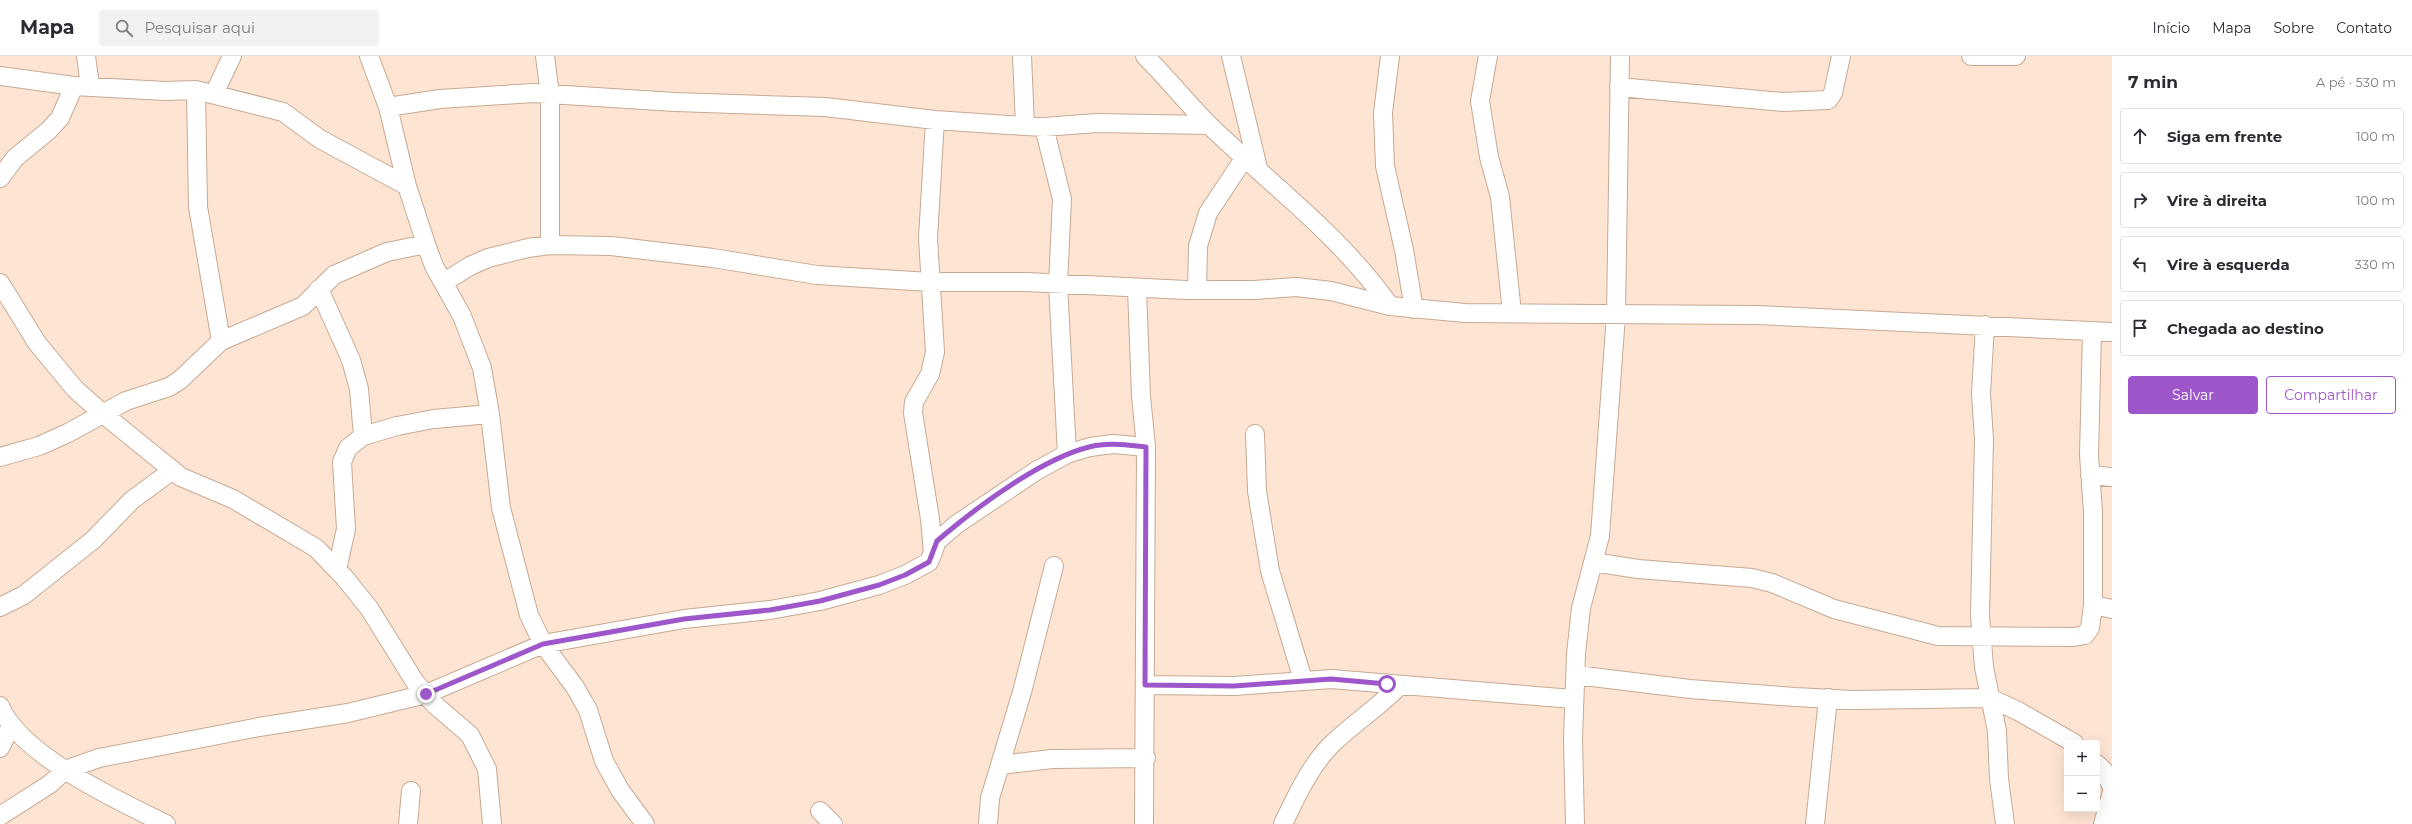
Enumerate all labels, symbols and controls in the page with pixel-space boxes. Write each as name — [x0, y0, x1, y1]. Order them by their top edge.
search box — [99, 10, 379, 46]
text: Mapa — [20, 16, 75, 39]
icon: search — [113, 17, 135, 39]
text: Pesquisar aqui — [145, 18, 255, 37]
text: Início — [2152, 19, 2190, 37]
text: Mapa — [2212, 19, 2252, 37]
text: Sobre — [2274, 19, 2314, 37]
text: Contato — [2336, 19, 2392, 37]
text: 7 min — [2128, 72, 2178, 92]
text: A pé · 530 m — [2316, 74, 2396, 90]
icon: ahead — [2129, 125, 2151, 147]
text: Siga em frente — [2167, 127, 2282, 146]
text: 100 m — [2356, 128, 2395, 144]
icon: right — [2129, 189, 2151, 211]
text: Vire à direita — [2167, 191, 2267, 210]
text: 100 m — [2356, 192, 2395, 208]
icon: left — [2129, 253, 2151, 275]
text: Vire à esquerda — [2167, 255, 2290, 274]
text: 330 m — [2355, 256, 2395, 272]
icon: arrive — [2129, 317, 2151, 339]
text: Chegada ao destino — [2167, 319, 2324, 338]
button: Salvar — [2128, 376, 2258, 414]
button: Compartilhar — [2266, 376, 2396, 414]
route start — [1378, 675, 1396, 693]
route end — [417, 685, 435, 703]
map controls — [2064, 740, 2100, 812]
button: + — [2064, 740, 2100, 776]
button: − — [2064, 776, 2100, 812]

